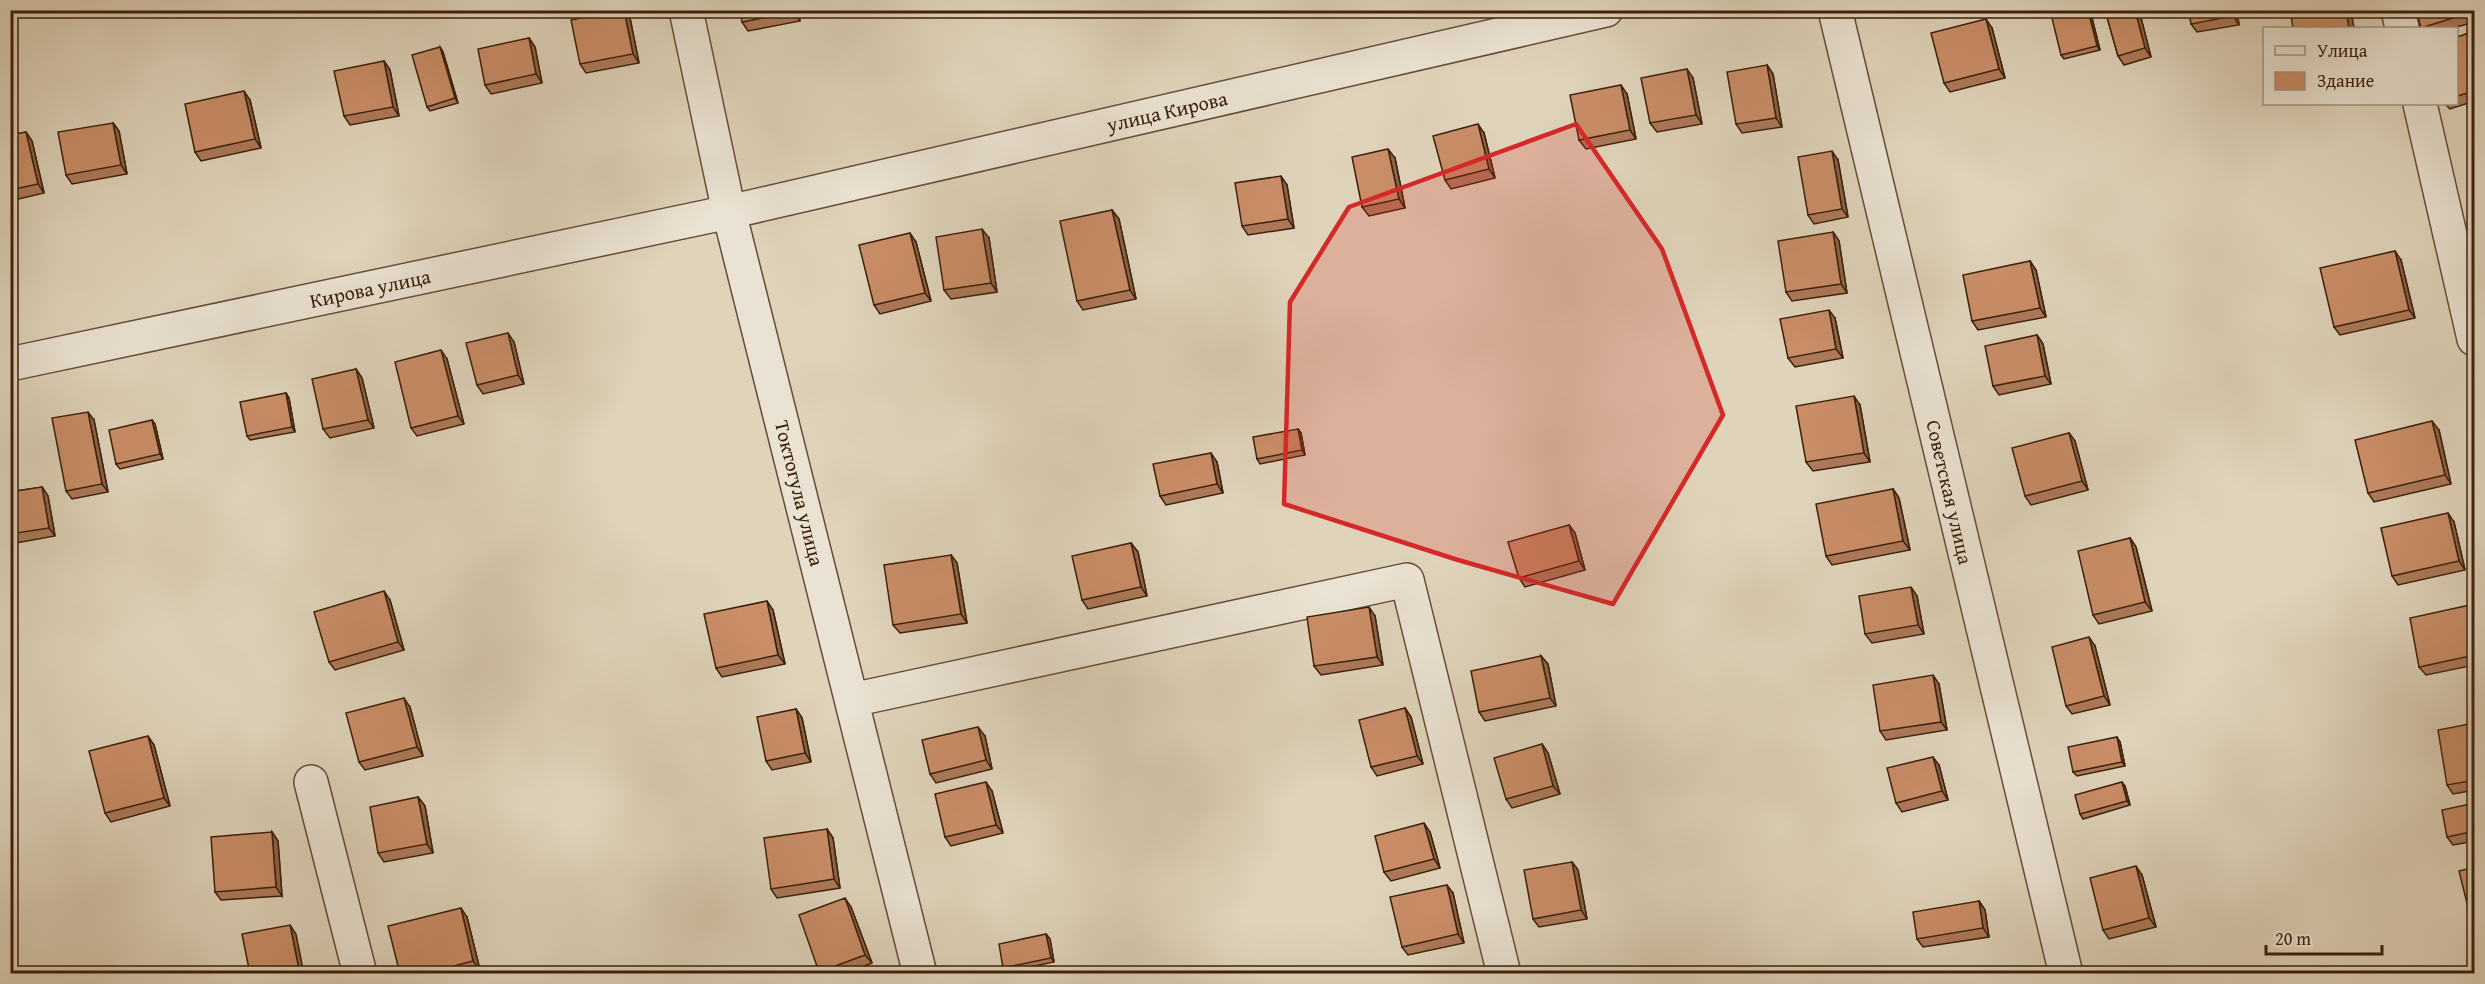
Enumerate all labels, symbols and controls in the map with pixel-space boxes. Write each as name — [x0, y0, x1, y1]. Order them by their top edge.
legend — [2263, 27, 2458, 105]
text: Улица — [2317, 37, 2368, 64]
text: Здание — [2317, 67, 2374, 94]
street label: улица Кирова — [1103, 83, 1231, 139]
street label: Кирова улица — [307, 261, 434, 315]
street label: Токтогула улица — [768, 417, 832, 569]
street label: Советская улица — [1919, 417, 1981, 567]
scale bar — [2266, 918, 2382, 956]
text: 20 m — [2275, 925, 2311, 952]

